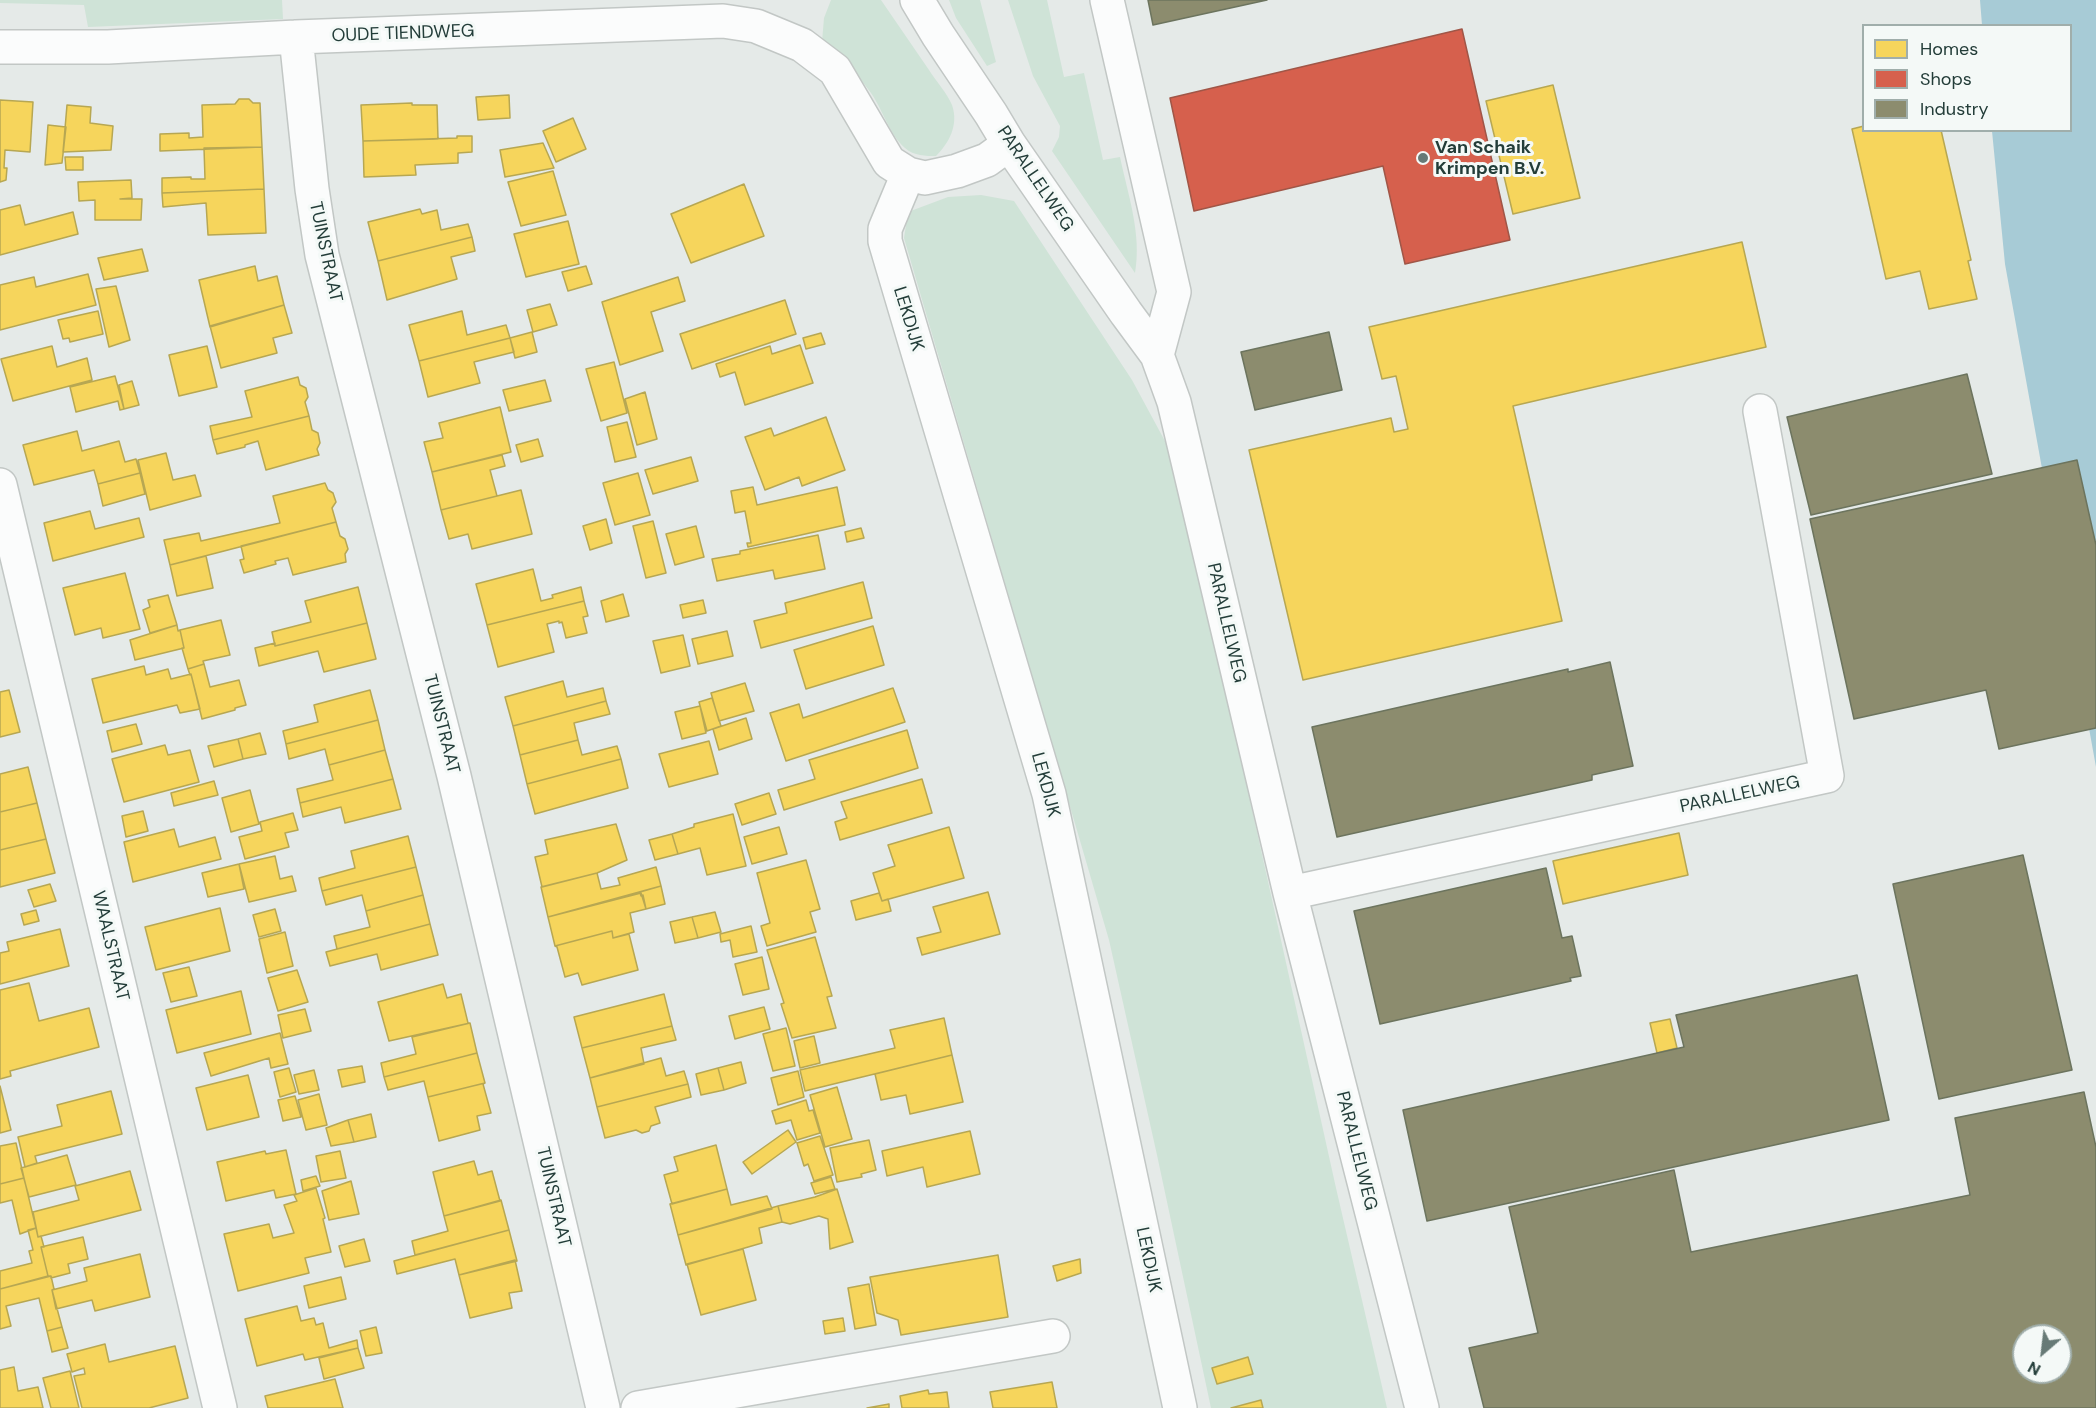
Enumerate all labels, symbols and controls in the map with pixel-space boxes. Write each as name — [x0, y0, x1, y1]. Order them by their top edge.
street label: OUDE TIENDWEG — [331, 21, 475, 47]
legend — [1862, 24, 2072, 132]
text: Homes — [1920, 37, 1978, 61]
text: Shops — [1920, 67, 1972, 91]
text: Industry — [1920, 97, 1989, 121]
street label: PARALLELWEG — [992, 122, 1078, 236]
place label: Van Schaik Krimpen B.V. — [1435, 137, 1544, 180]
marker: Van Schaik Krimpen B.V. — [1416, 151, 1430, 165]
street label: TUINSTRAAT — [304, 200, 346, 304]
street label: LEKDIJK — [888, 284, 928, 354]
street label: PARALLELWEG — [1202, 561, 1250, 685]
street label: TUINSTRAAT — [418, 672, 464, 776]
street label: LEKDIJK — [1026, 750, 1064, 820]
street label: PARALLELWEG — [1678, 772, 1802, 818]
street label: WAALSTRAAT — [87, 889, 133, 1003]
street label: PARALLELWEG — [1331, 1089, 1381, 1213]
street label: TUINSTRAAT — [531, 1145, 575, 1249]
street label: LEKDIJK — [1131, 1225, 1165, 1295]
north arrow — [2012, 1324, 2072, 1384]
text: N — [2024, 1357, 2044, 1381]

